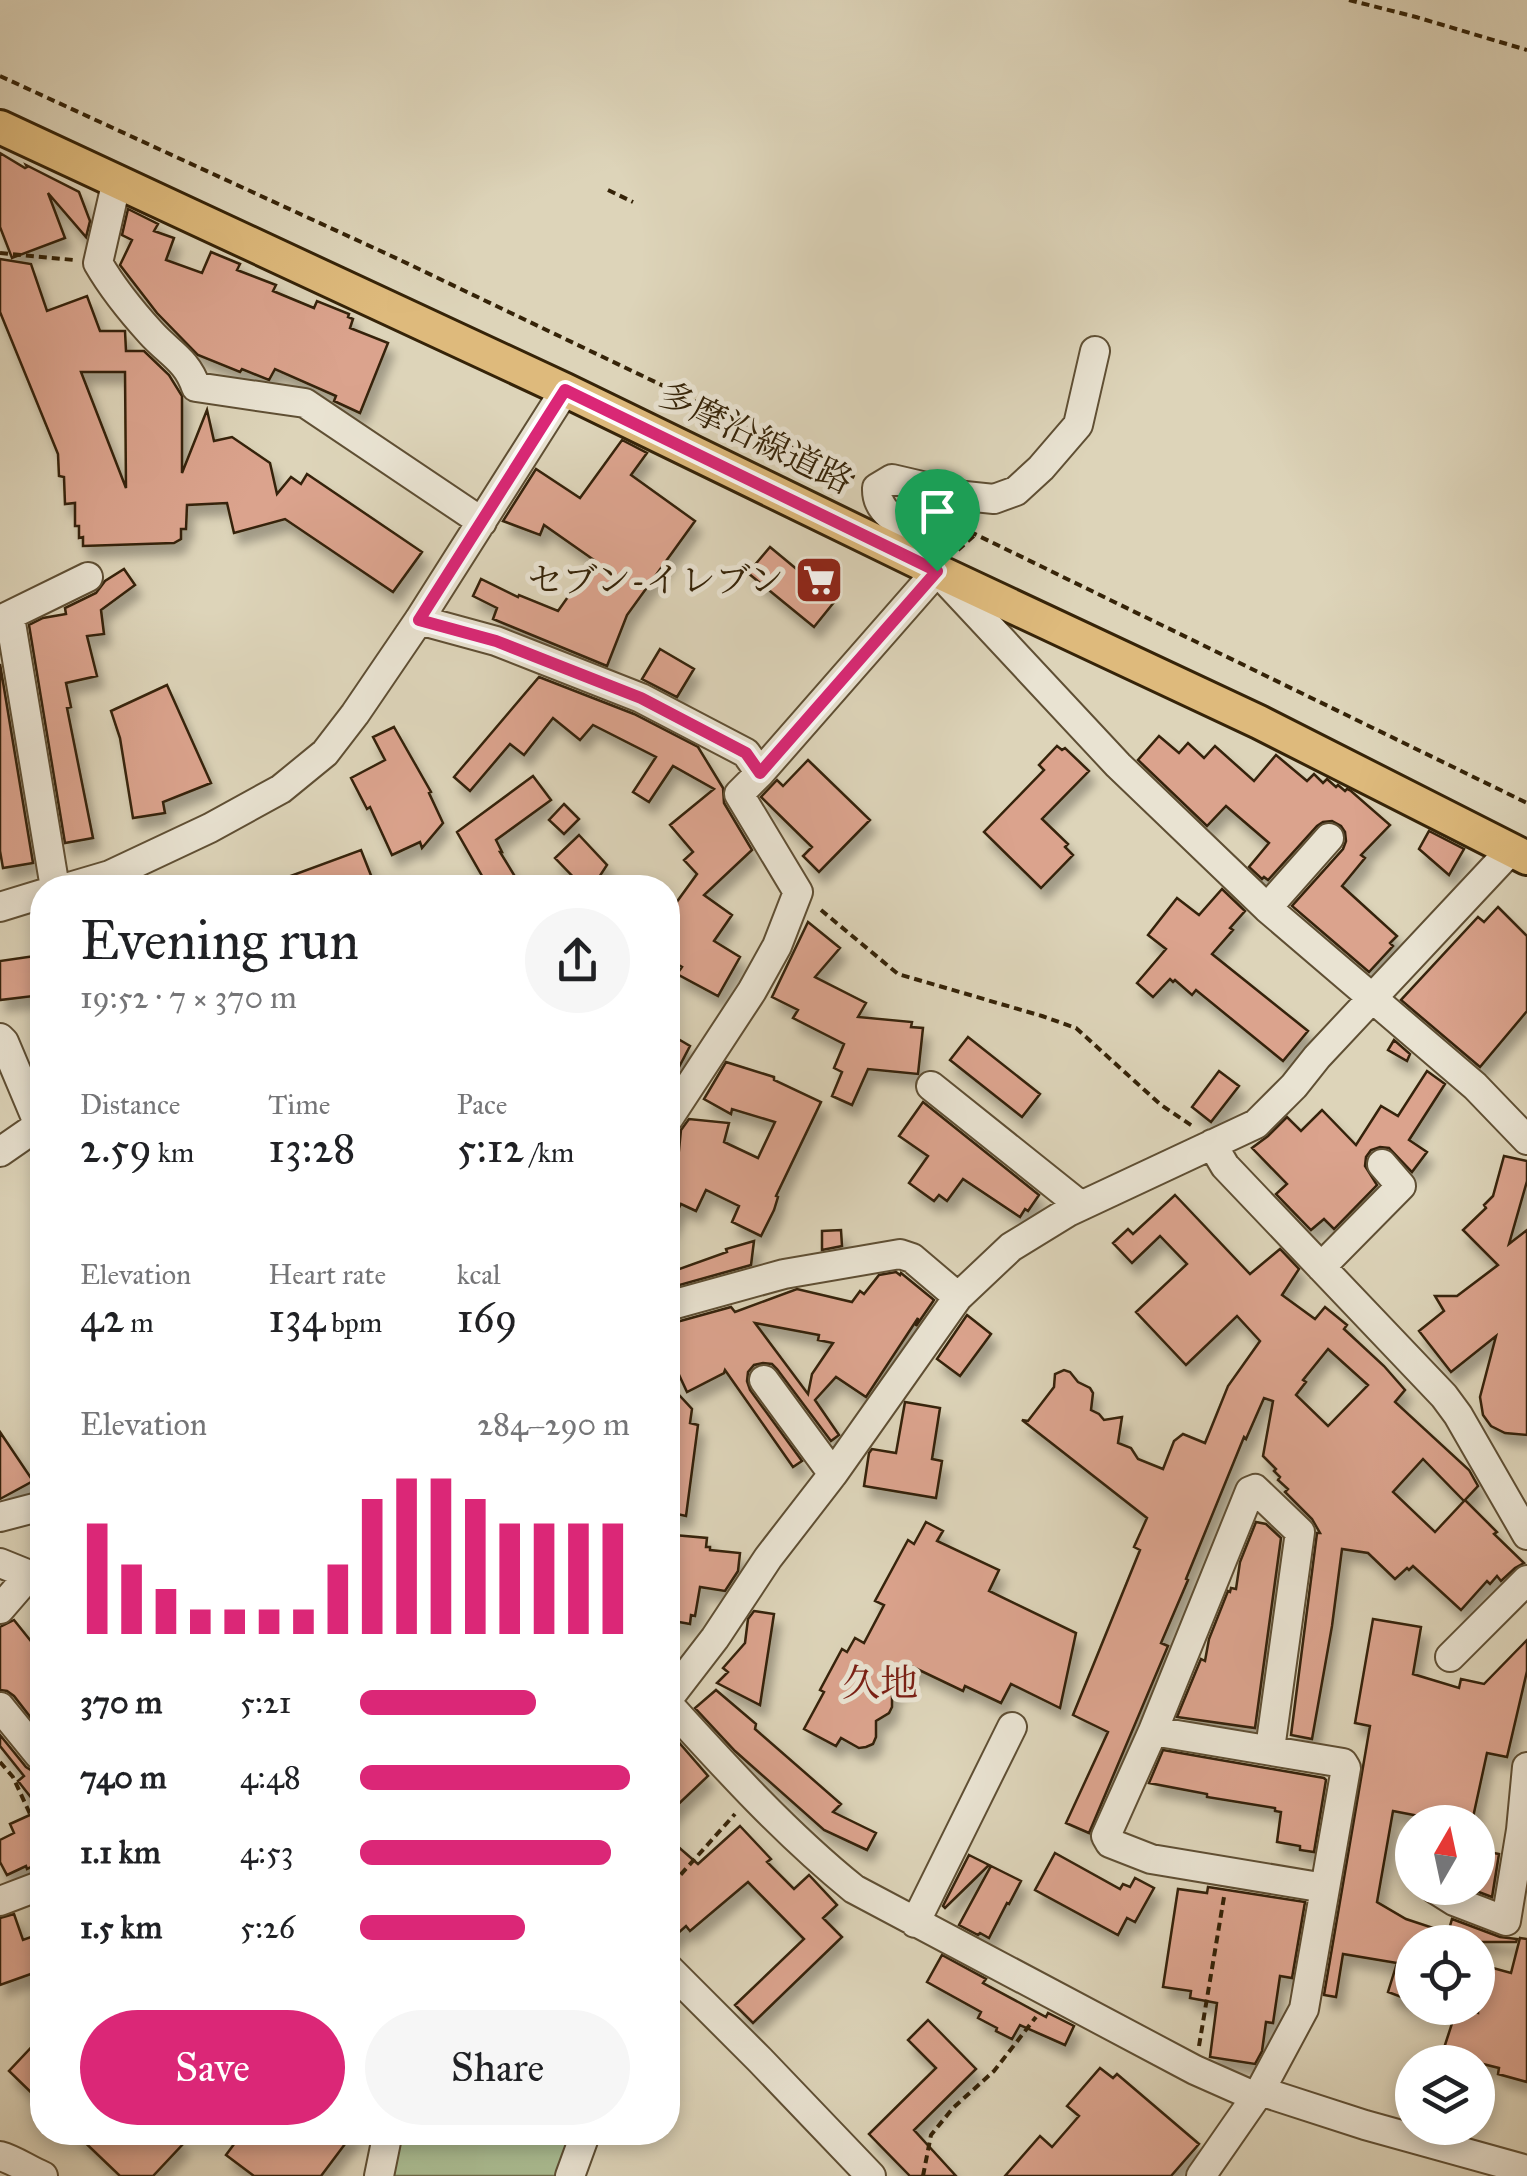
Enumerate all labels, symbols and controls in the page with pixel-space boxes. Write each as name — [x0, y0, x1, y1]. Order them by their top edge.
street label: 多摩沿線道路 — [652, 373, 860, 503]
pin — [895, 469, 980, 572]
icon: arrive — [910, 484, 965, 539]
supermarket icon: セブン-イレブン — [793, 554, 845, 606]
place label: セブン-イレブン — [527, 559, 784, 602]
text: Evening run — [80, 907, 359, 974]
button: share — [525, 908, 630, 1013]
text: 19:52 · 7 × 370 m — [80, 978, 297, 1017]
text: Distance — [80, 1087, 180, 1122]
text: Time — [268, 1087, 330, 1122]
text: Pace — [457, 1087, 507, 1122]
text: 2.59 — [80, 1122, 152, 1174]
text: 13:28 — [268, 1122, 355, 1174]
text: 5:12 — [457, 1122, 524, 1174]
text: km — [152, 1135, 194, 1170]
text: /km — [524, 1135, 574, 1170]
text: Elevation — [80, 1257, 191, 1292]
text: Heart rate — [268, 1257, 386, 1292]
text: kcal — [457, 1257, 501, 1292]
text: 42 — [80, 1292, 124, 1344]
text: 134 — [268, 1292, 325, 1344]
text: 169 — [457, 1292, 517, 1344]
text: m — [124, 1305, 154, 1340]
text: bpm — [325, 1305, 382, 1340]
text: Elevation — [80, 1405, 207, 1444]
text: 284–290 m — [477, 1405, 630, 1444]
district label: 久地 — [842, 1660, 918, 1706]
text: 370 m — [80, 1683, 162, 1722]
text: 5:21 — [240, 1683, 291, 1722]
text: 740 m — [80, 1758, 167, 1797]
text: 4:48 — [240, 1758, 301, 1797]
north arrow — [1395, 1805, 1495, 1905]
map controls — [1395, 1805, 1495, 2145]
text: 1.1 km — [80, 1833, 161, 1872]
text: 4:53 — [240, 1833, 294, 1872]
text: 1.5 km — [80, 1908, 162, 1947]
text: 5:26 — [240, 1908, 295, 1947]
button: locate — [1395, 1925, 1495, 2025]
button: Save — [80, 2010, 345, 2125]
button: Share — [365, 2010, 630, 2125]
button: layers — [1395, 2045, 1495, 2145]

